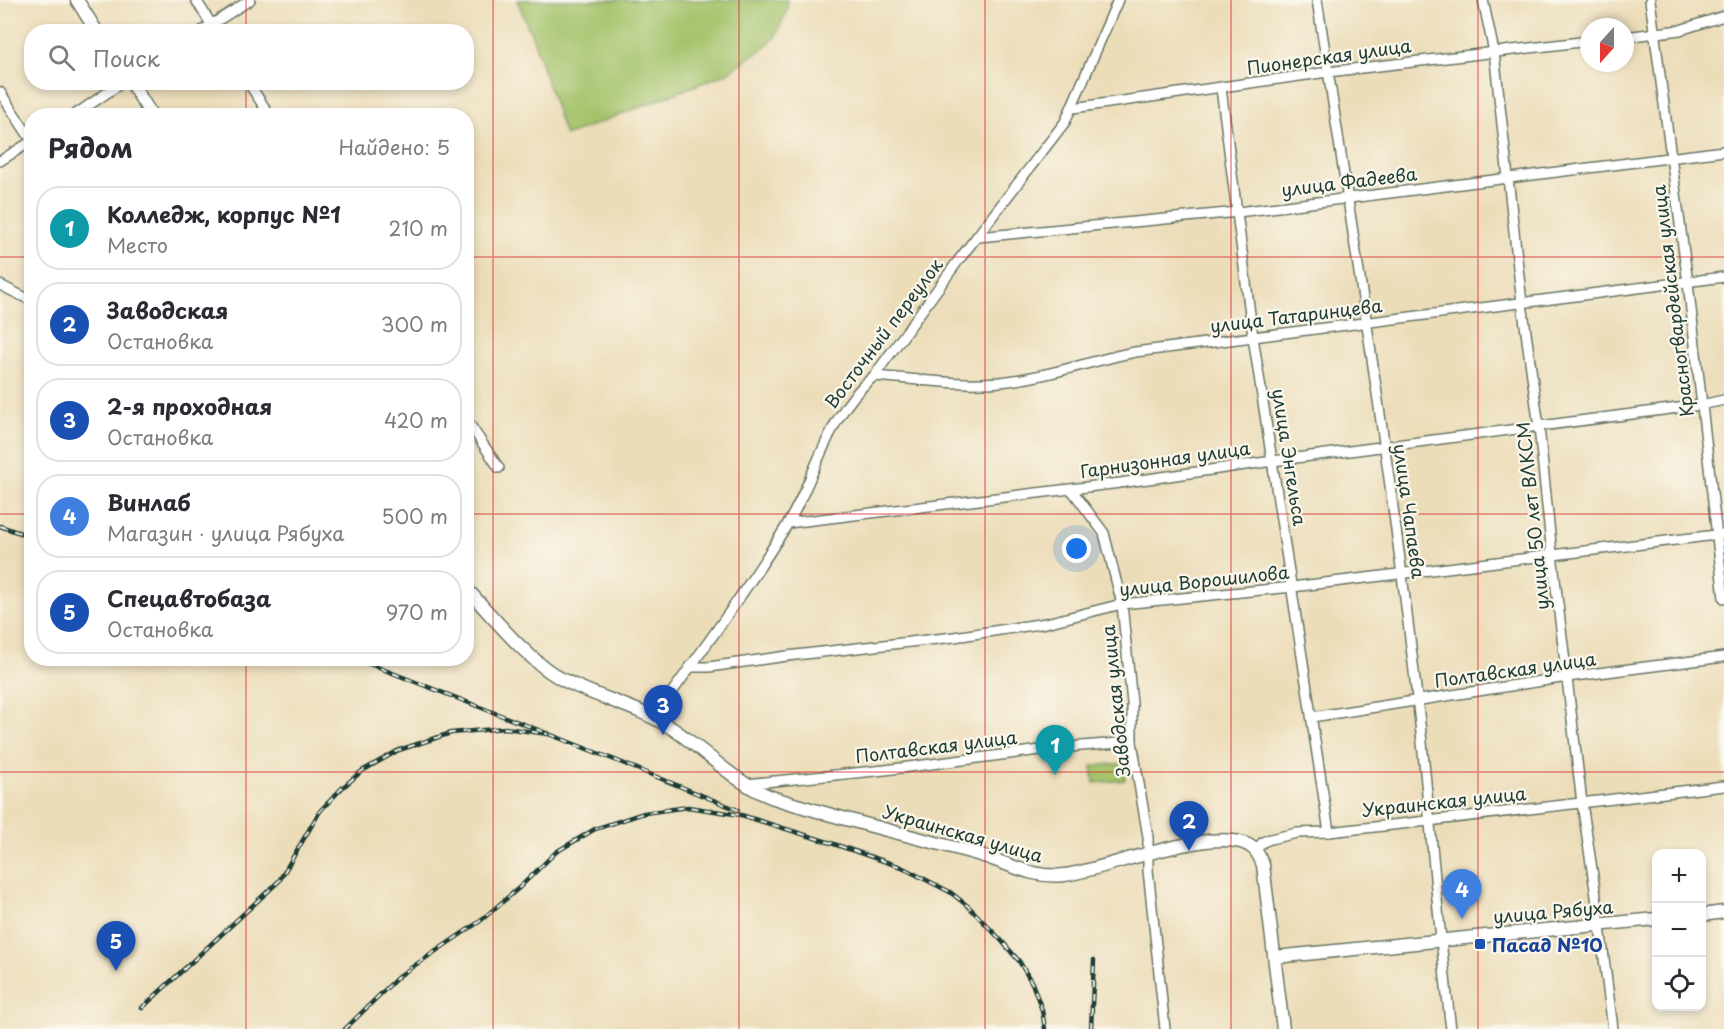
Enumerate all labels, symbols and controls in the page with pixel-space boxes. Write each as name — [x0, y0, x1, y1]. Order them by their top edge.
north arrow — [1580, 18, 1634, 72]
search box — [24, 24, 474, 90]
street label: Пионерская улица — [1245, 31, 1414, 81]
icon: search — [45, 41, 78, 74]
text: Поиск — [93, 41, 160, 74]
text: Рядом — [48, 128, 133, 167]
text: Найдено: 5 — [339, 132, 450, 162]
street label: улица Фадеева — [1280, 159, 1419, 203]
street label: Красногвардейская улица — [1644, 183, 1700, 418]
text: Колледж, корпус №1 — [107, 197, 341, 230]
text: 1 — [65, 213, 74, 243]
text: 210 m — [389, 213, 448, 243]
text: Место — [107, 230, 168, 260]
street label: Восточный переулок — [817, 252, 949, 414]
street label: улица Татаринцева — [1208, 291, 1384, 339]
text: Заводская — [107, 293, 228, 326]
text: 2 — [62, 309, 77, 339]
text: 300 m — [381, 309, 448, 339]
text: Остановка — [107, 326, 213, 356]
street label: улица Энгельса — [1266, 386, 1314, 528]
text: 2-я проходная — [107, 389, 272, 422]
text: 3 — [63, 405, 76, 435]
text: 420 m — [384, 405, 448, 435]
street label: улица 50 лет ВЛКСМ — [1509, 420, 1555, 612]
text: Остановка — [107, 422, 213, 452]
street label: Гарнизонная улица — [1078, 434, 1252, 484]
street label: улица Чапаева — [1387, 442, 1433, 581]
text: Винлаб — [107, 485, 191, 518]
text: 4 — [63, 501, 76, 531]
text: 500 m — [381, 501, 448, 531]
text: Магазин · улица Рябуха — [107, 518, 345, 548]
your location — [1062, 534, 1091, 563]
street label: улица Ворошилова — [1118, 558, 1291, 602]
text: Спецавтобаза — [107, 581, 271, 614]
text: 5 — [63, 597, 76, 627]
text: 970 m — [386, 597, 448, 627]
text: Остановка — [107, 614, 213, 644]
street label: Заводская улица — [1094, 623, 1136, 778]
street label: Полтавская улица — [1433, 644, 1598, 694]
pin: 3 — [644, 686, 682, 735]
street label: Полтавская улица — [854, 723, 1019, 769]
pin: 1 — [1036, 726, 1074, 775]
street label: Украинская улица — [1361, 779, 1528, 823]
street label: Украинская улица — [880, 797, 1047, 869]
pin: 2 — [1170, 802, 1208, 851]
map controls — [1652, 849, 1706, 1011]
button: + — [1652, 849, 1706, 903]
pin: 4 — [1442, 870, 1482, 919]
street label: улица Рябуха — [1492, 892, 1614, 930]
button: − — [1652, 903, 1706, 957]
pin: 5 — [96, 922, 136, 971]
place label: Пасад №10 — [1492, 931, 1603, 958]
marker: Пасад №10 — [1473, 937, 1487, 951]
button: locate — [1652, 957, 1706, 1011]

